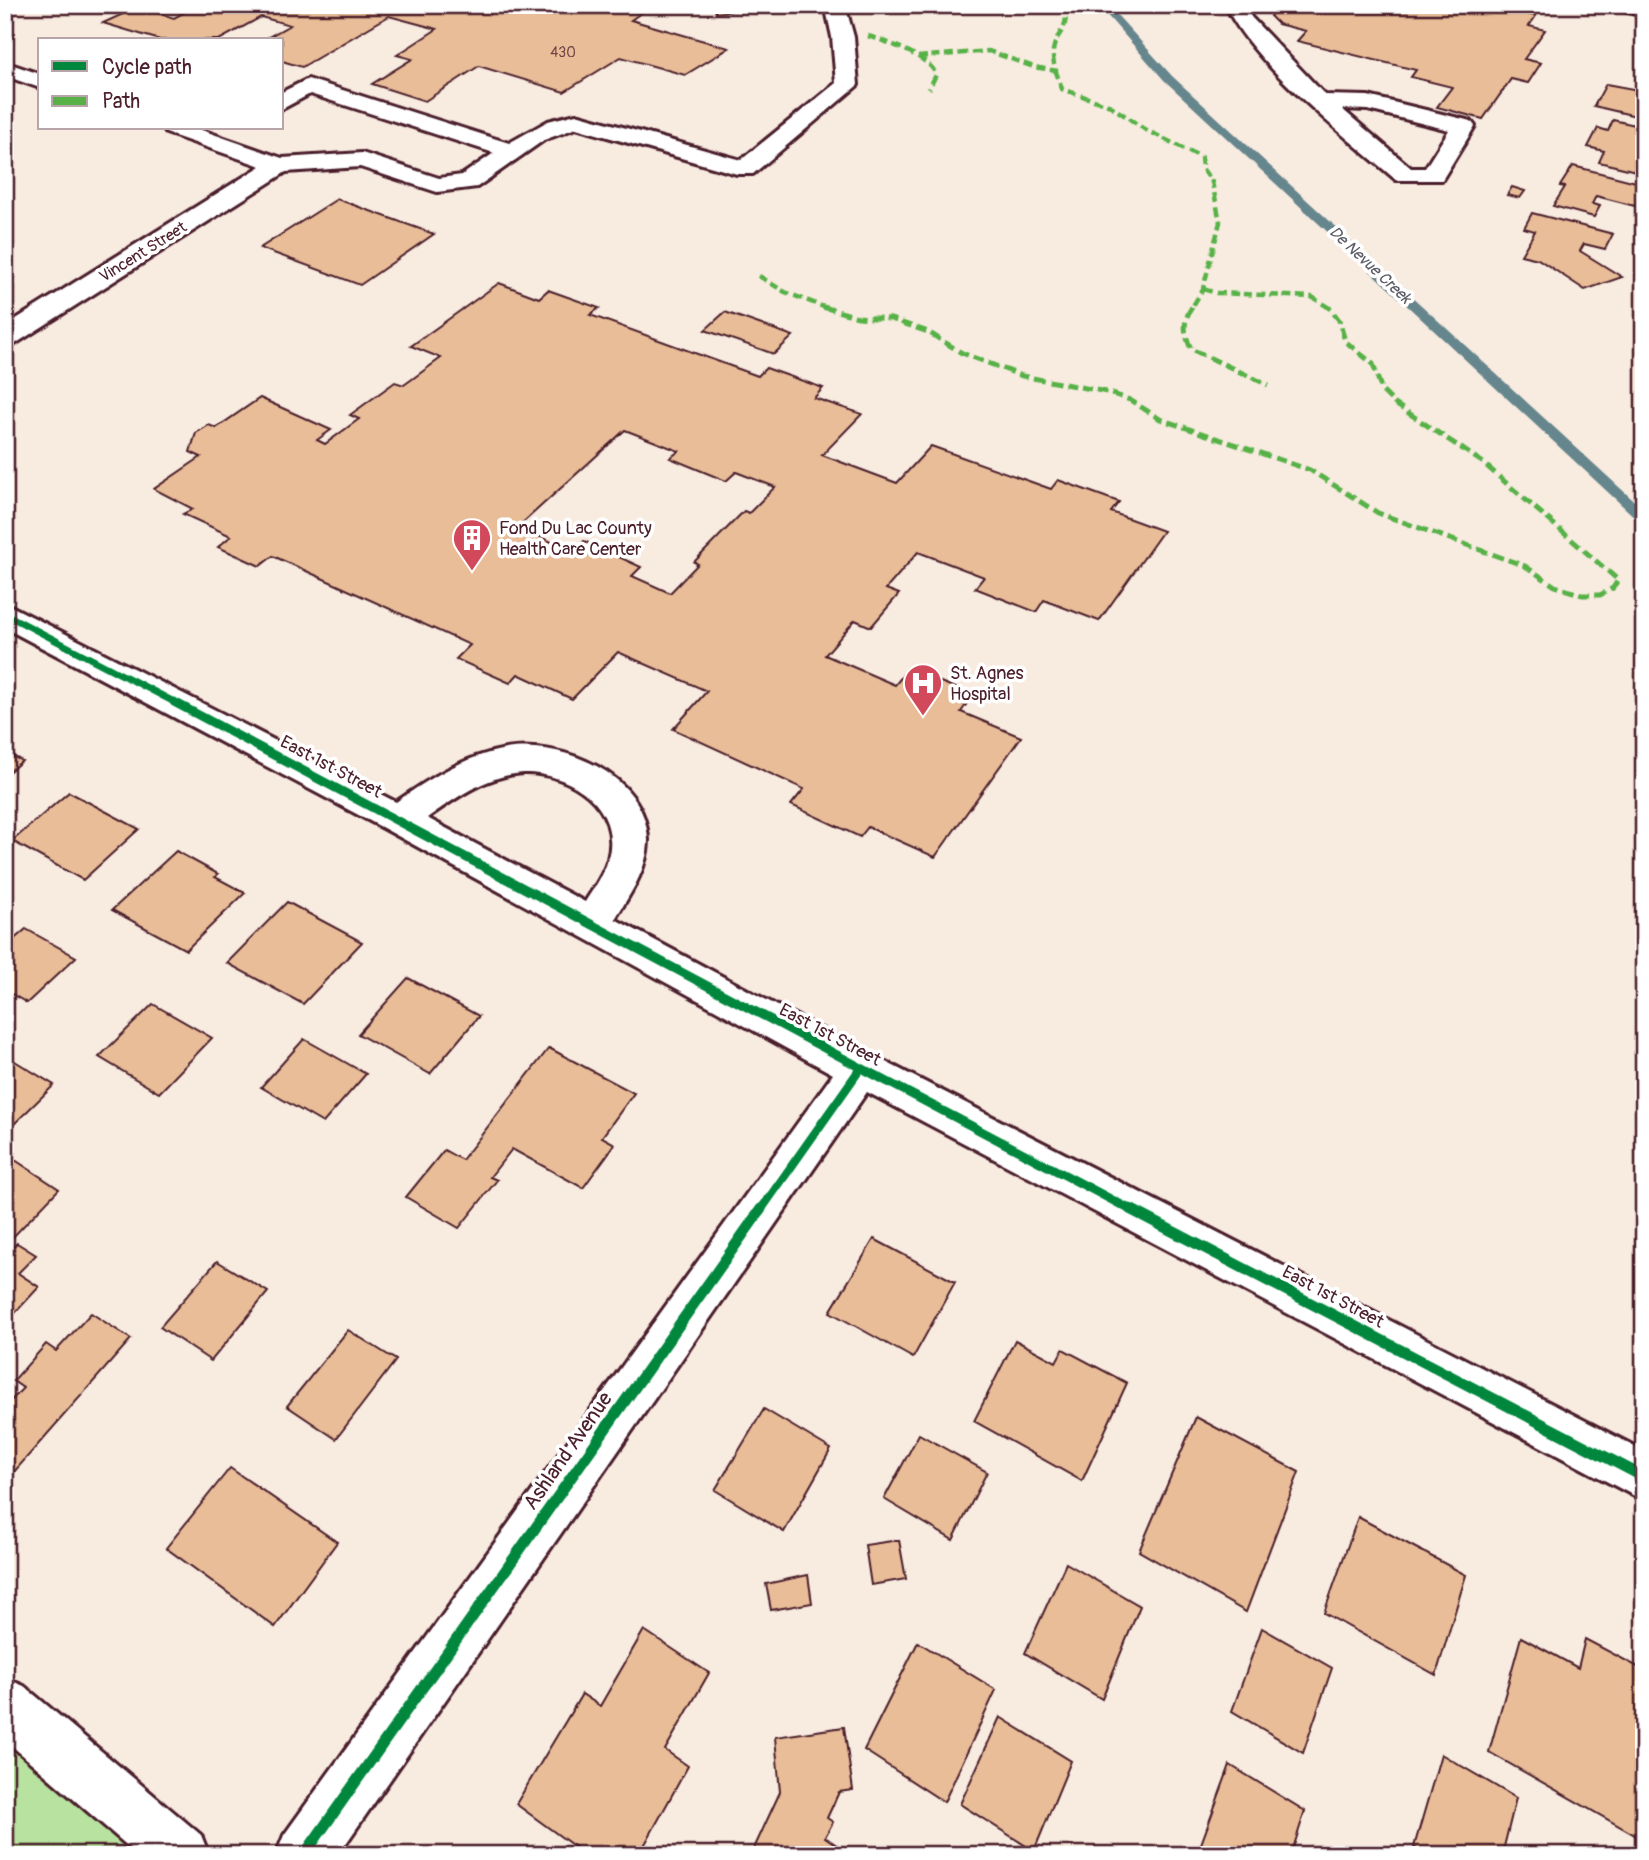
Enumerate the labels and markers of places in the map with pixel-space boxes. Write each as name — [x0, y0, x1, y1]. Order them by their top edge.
building icon: Fond Du Lac County Health Care Center — [451, 517, 493, 572]
place label: Fond Du Lac County Health Care Center — [499, 517, 652, 561]
hospital icon: St. Agnes Hospital — [902, 662, 944, 717]
place label: St. Agnes Hospital — [950, 662, 1023, 706]

